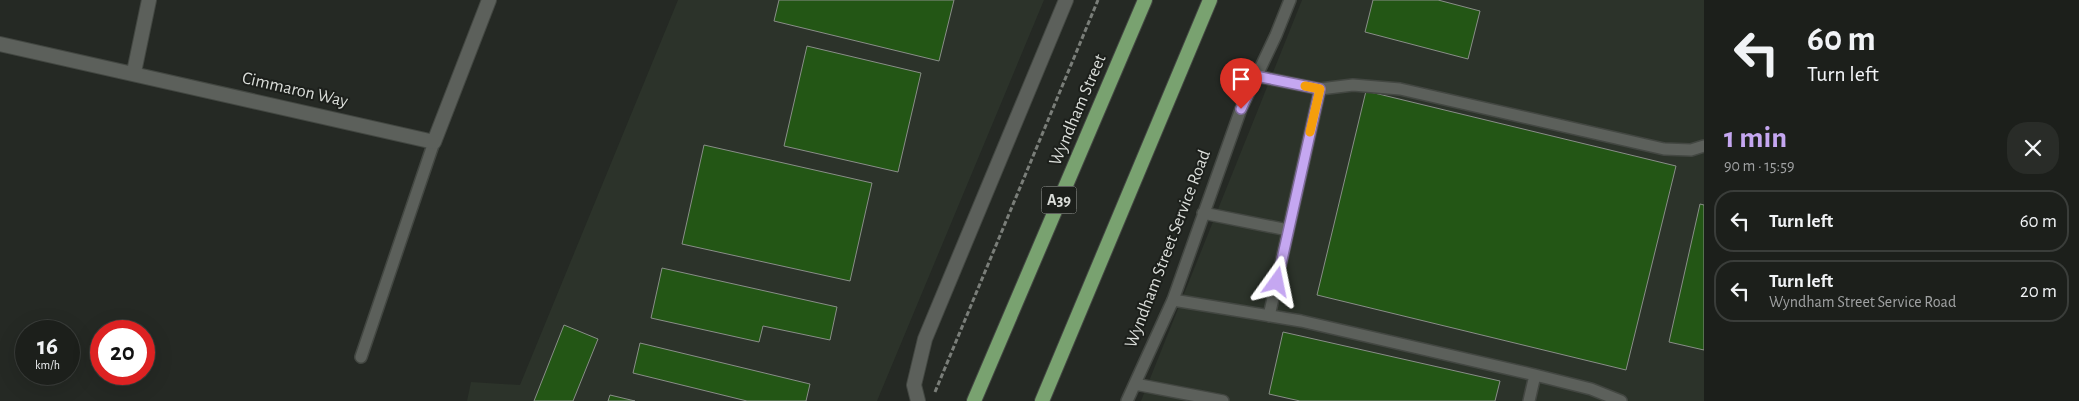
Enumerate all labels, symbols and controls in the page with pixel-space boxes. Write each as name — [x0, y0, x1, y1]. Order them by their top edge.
icon: left — [1724, 20, 1789, 85]
text: 60 m — [1807, 22, 1876, 57]
street label: Wyndham Street — [1046, 51, 1110, 168]
pin — [1220, 58, 1262, 109]
text: Turn left — [1807, 63, 1879, 85]
icon: arrive — [1227, 65, 1255, 93]
street label: Cimmaron Way — [240, 69, 350, 111]
button: close — [2007, 122, 2059, 174]
text: 1 min — [1724, 123, 1787, 153]
street label: Wyndham Street Service Road — [1122, 147, 1214, 351]
text: 90 m · 15:59 — [1724, 158, 1794, 174]
road number: A39 — [1042, 186, 1076, 214]
icon: left — [1726, 207, 1754, 235]
text: Turn left — [1769, 212, 1833, 231]
text: 60 m — [2020, 212, 2057, 231]
position arrow — [1250, 255, 1302, 307]
text: Turn left — [1769, 272, 1833, 291]
icon: left — [1726, 277, 1754, 305]
text: 20 m — [2020, 282, 2057, 301]
text: Wyndham Street Service Road — [1769, 294, 1956, 310]
speed limit sign: 20 — [90, 320, 155, 385]
text: 16 — [37, 334, 58, 359]
text: km/h — [35, 359, 60, 371]

